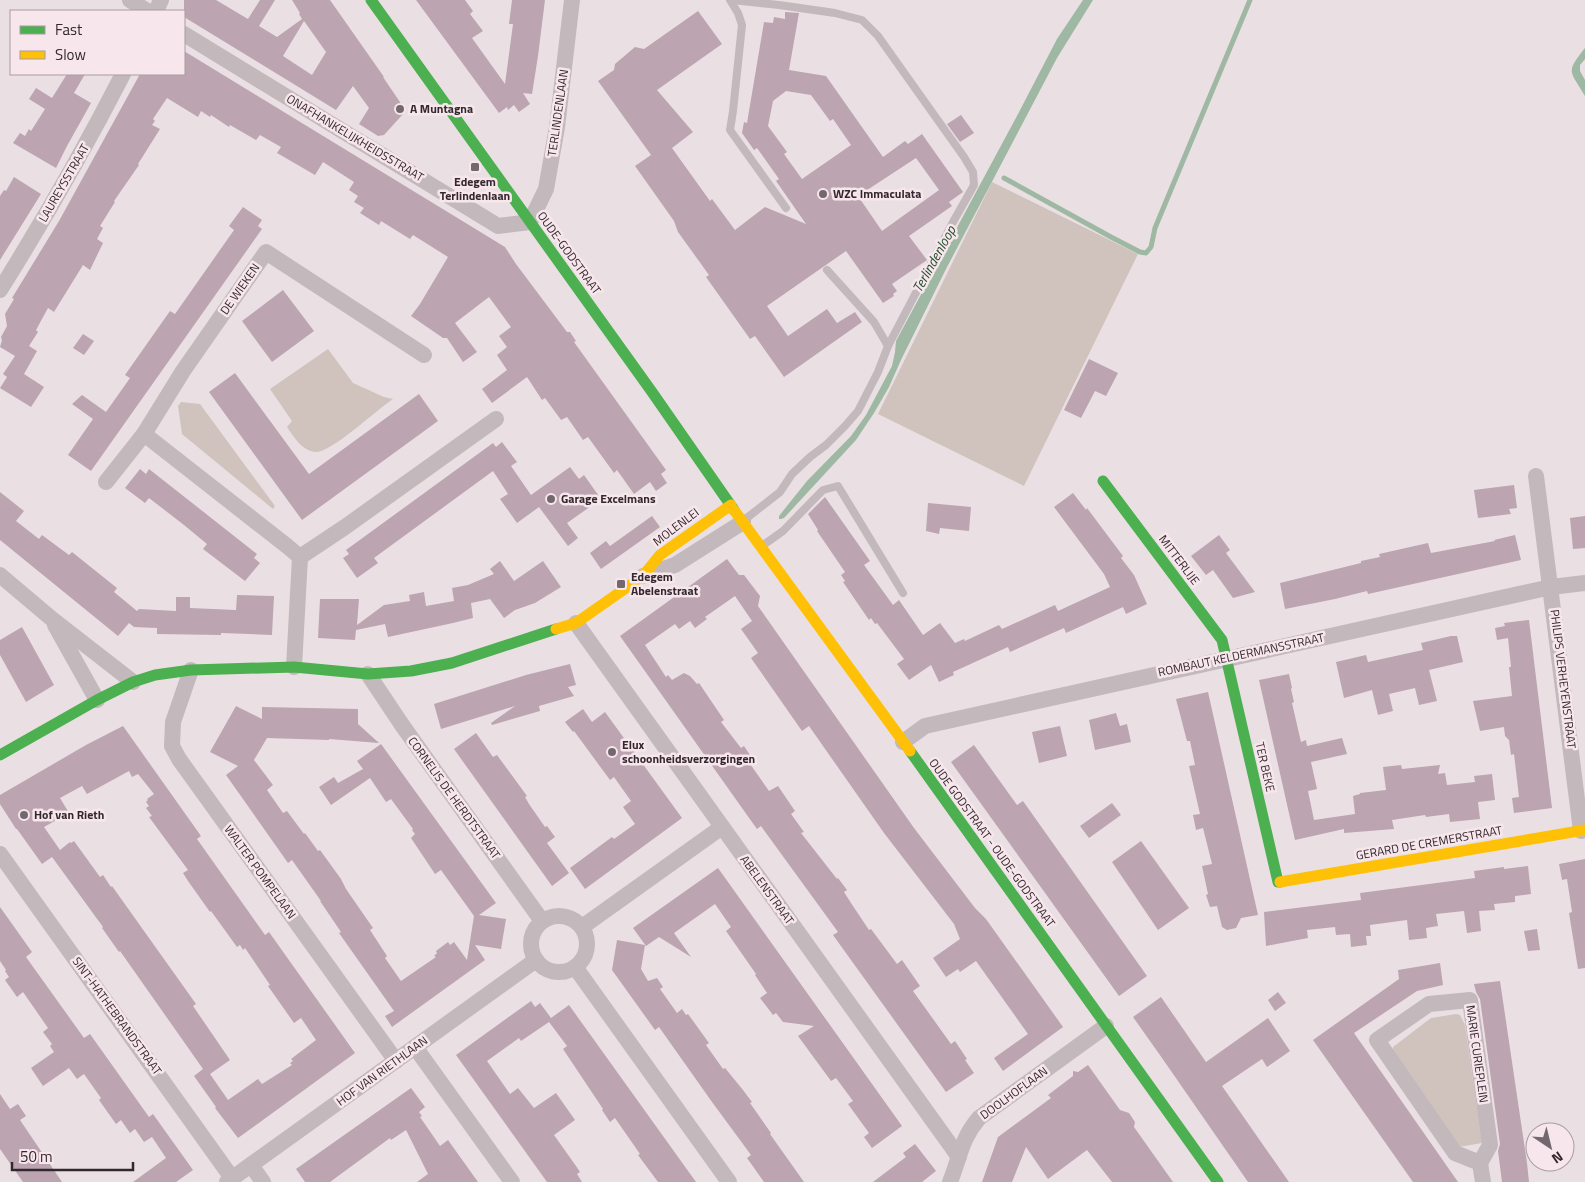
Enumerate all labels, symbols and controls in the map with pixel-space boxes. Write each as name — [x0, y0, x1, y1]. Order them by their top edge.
legend — [10, 10, 185, 75]
text: Fast — [55, 18, 83, 41]
text: Slow — [55, 43, 86, 66]
street label: TERLINDENLAAN — [542, 68, 573, 158]
street label: ONAFHANKELIJKHEIDSSTRAAT — [283, 89, 428, 187]
place label: A Muntagna — [410, 99, 473, 118]
marker: A Muntagna — [394, 103, 406, 115]
street label: LAUREYSSTRAAT — [33, 140, 94, 225]
marker: Edegem Terlindenlaan — [469, 161, 481, 173]
place label: Edegem Terlindenlaan — [440, 172, 510, 205]
place label: WZC Immaculata — [833, 184, 921, 203]
marker: WZC Immaculata — [817, 188, 829, 200]
street label: OUDE-GODSTRAAT — [533, 207, 606, 299]
water label: Terlindenloop — [907, 221, 961, 296]
street label: DE WIEKEN — [215, 259, 264, 318]
place label: Garage Excelmans — [561, 489, 656, 508]
marker: Garage Excelmans — [545, 493, 557, 505]
street label: MOLENLEI — [648, 503, 703, 550]
street label: MITTERLIJE — [1154, 531, 1205, 589]
place label: Edegem Abelenstraat — [631, 567, 699, 600]
marker: Edegem Abelenstraat — [615, 578, 627, 590]
street label: PHILIPS VERHEYENSTRAAT — [1546, 608, 1582, 750]
street label: ROMBAUT KELDERMANSSTRAAT — [1156, 627, 1326, 681]
street label: CORNELIS DE HERDTSTRAAT — [403, 732, 506, 863]
place label: Elux schoonheidsverzorgingen — [622, 735, 755, 768]
street label: TER BEKE — [1251, 740, 1281, 794]
marker: Elux schoonheidsverzorgingen — [606, 746, 618, 758]
street label: OUDE GODSTRAAT - OUDE-GODSTRAAT — [925, 754, 1061, 932]
place label: Hof van Rieth — [34, 805, 104, 824]
marker: Hof van Rieth — [18, 809, 30, 821]
street label: GERARD DE CREMERSTRAAT — [1354, 820, 1504, 865]
street label: WALTER POMPELAAN — [220, 821, 301, 923]
street label: ABELENSTRAAT — [736, 851, 800, 929]
street label: SINT-HATHEBRANDSTRAAT — [68, 953, 167, 1079]
street label: MARIE CURIEPLEIN — [1461, 1004, 1494, 1104]
street label: HOF VAN RIETHLAAN — [332, 1031, 431, 1110]
street label: DOOLHOFLAAN — [976, 1061, 1052, 1124]
north arrow — [1525, 1122, 1575, 1172]
scale bar — [12, 1140, 134, 1172]
text: 50 m — [20, 1145, 53, 1168]
text: N — [1548, 1147, 1568, 1169]

